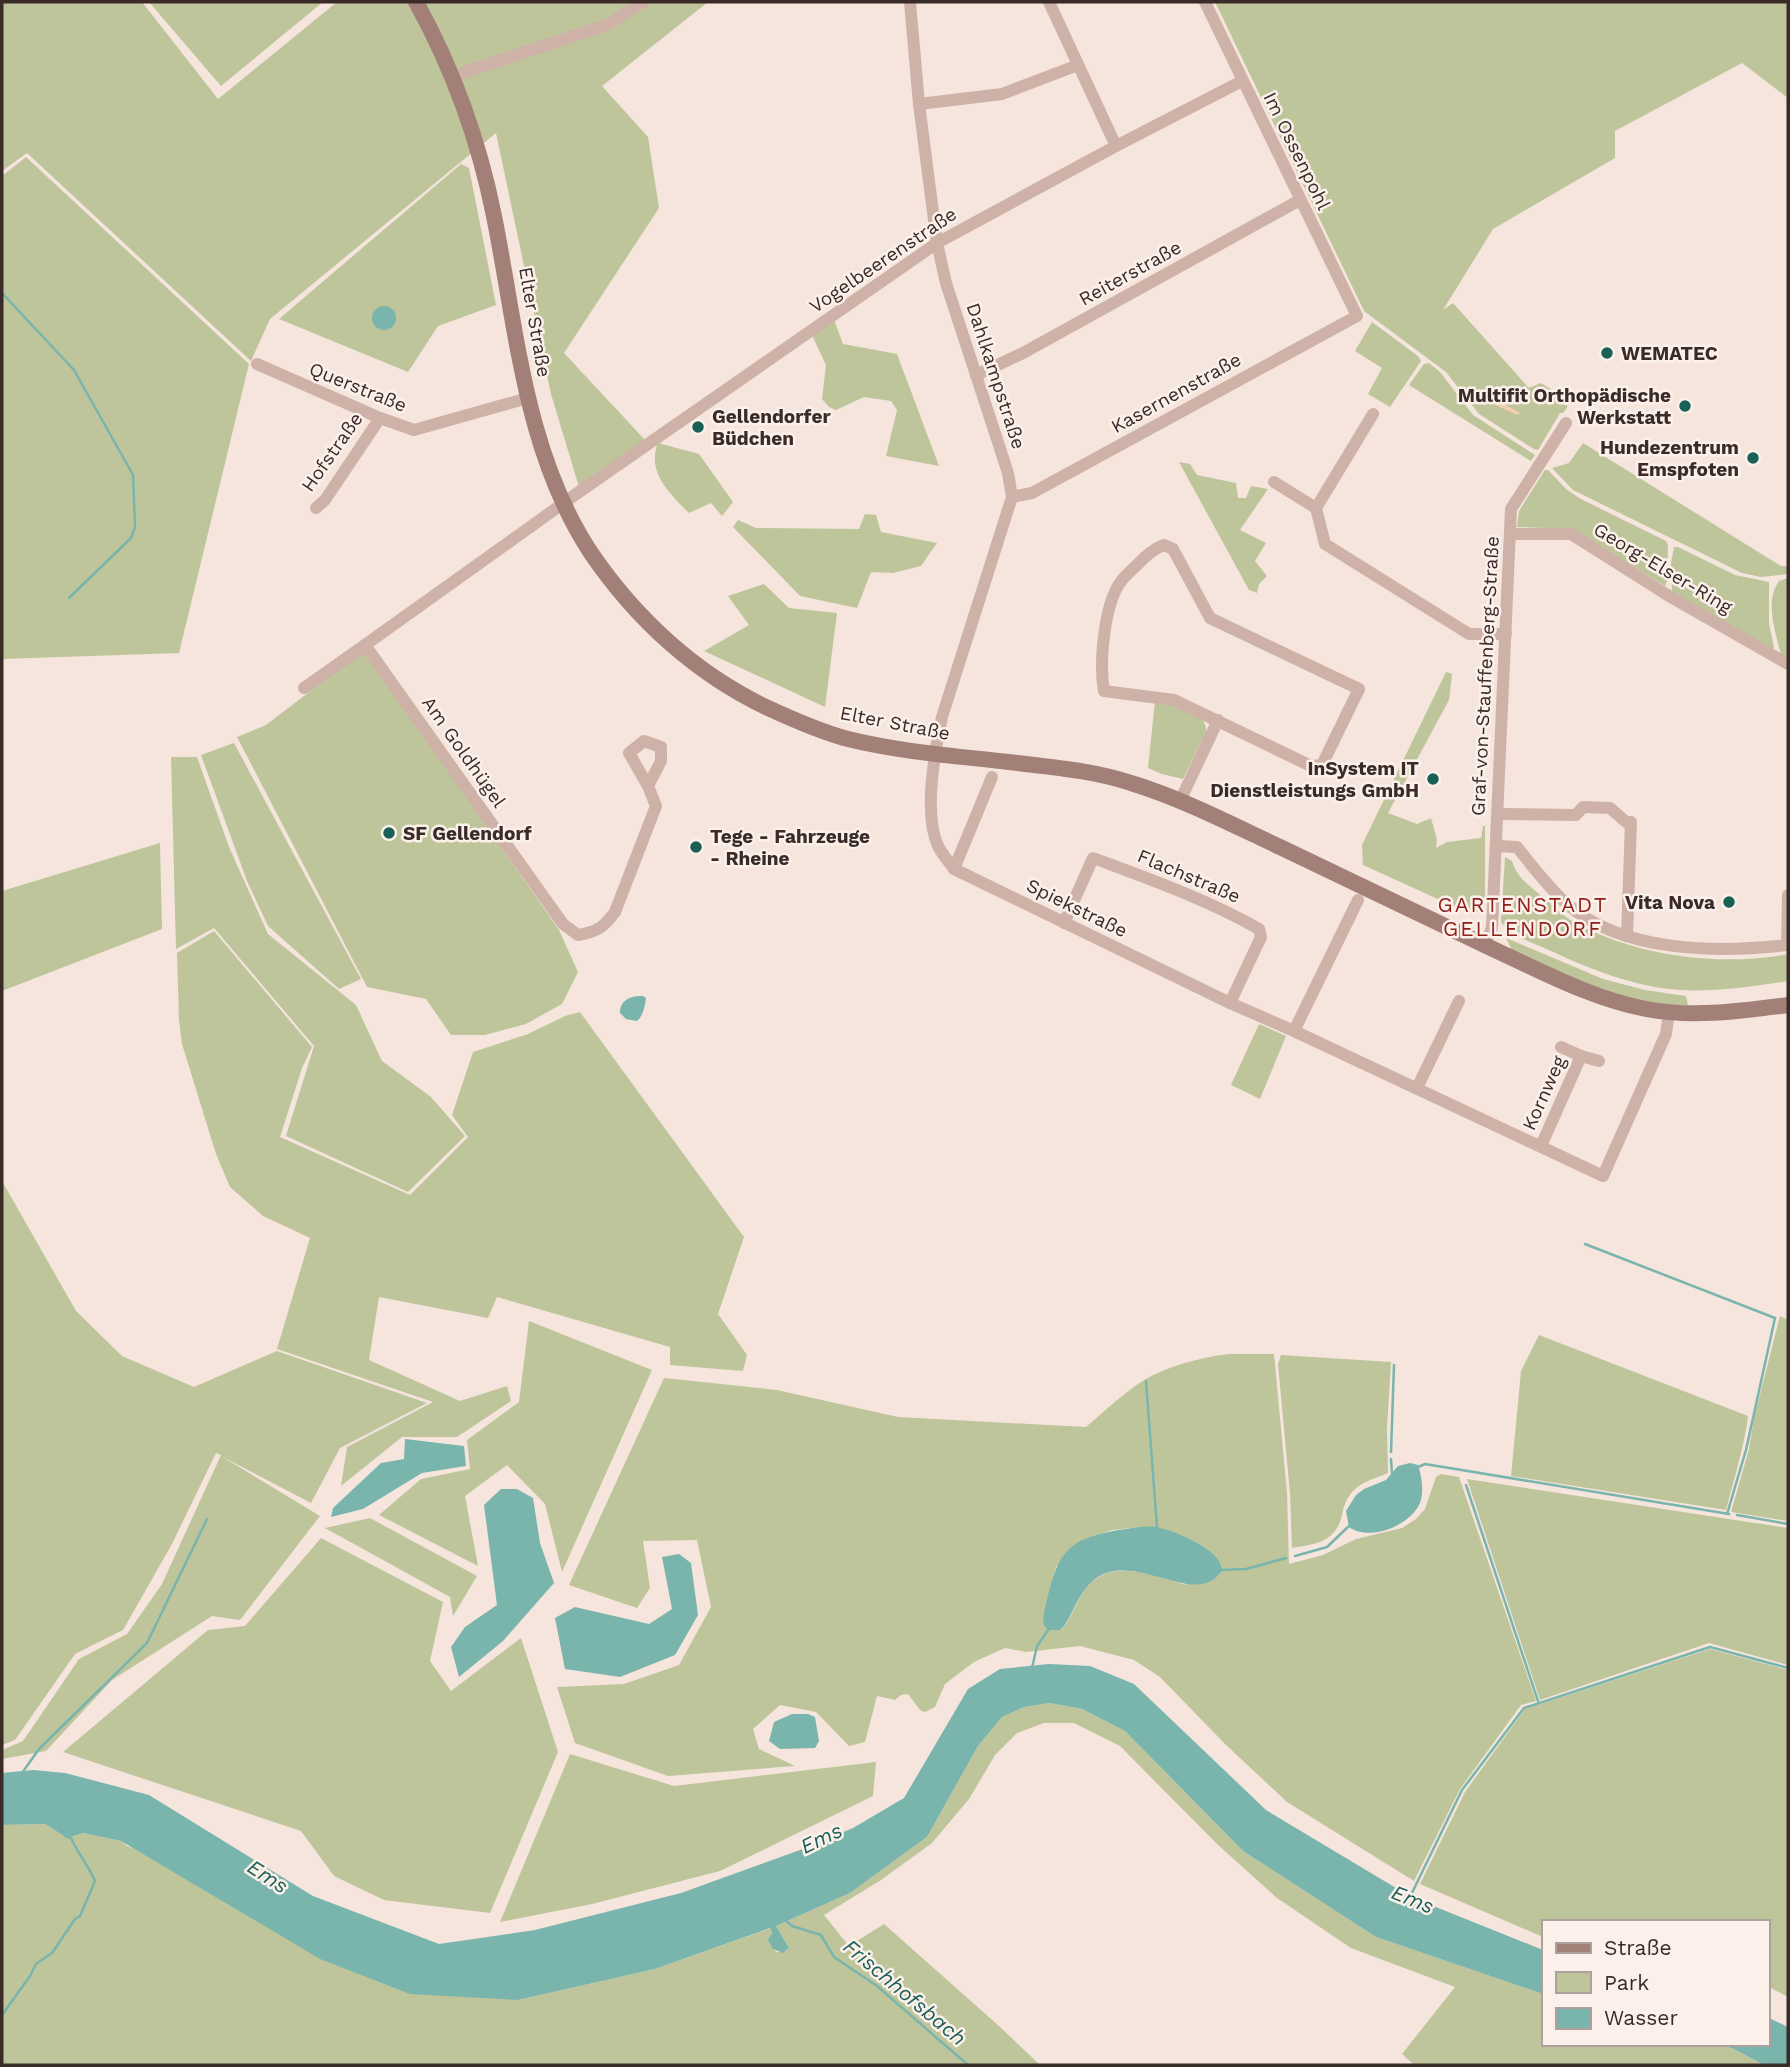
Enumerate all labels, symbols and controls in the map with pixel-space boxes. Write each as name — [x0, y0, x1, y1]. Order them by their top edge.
street label: Im Ossenpohl — [1259, 88, 1335, 214]
street label: Vogelbeerenstraße — [805, 202, 961, 318]
street label: Reiterstraße — [1075, 235, 1185, 311]
street label: Elter Straße — [514, 265, 556, 379]
street label: Dahlkampstraße — [962, 300, 1030, 452]
place label: WEMATEC — [1621, 342, 1718, 365]
marker: WEMATEC — [1599, 345, 1615, 361]
street label: Kasernenstraße — [1107, 348, 1245, 438]
street label: Querstraße — [306, 357, 410, 417]
place label: Multifit Orthopädische Werkstatt — [1458, 384, 1672, 429]
marker: Multifit Orthopädische Werkstatt — [1677, 398, 1693, 414]
place label: Gellendorfer Büdchen — [712, 405, 831, 450]
street label: Hofstraße — [296, 408, 368, 496]
marker: Gellendorfer Büdchen — [690, 419, 706, 435]
place label: Hundezentrum Emspfoten — [1600, 436, 1739, 481]
marker: Hundezentrum Emspfoten — [1745, 450, 1761, 466]
street label: Georg-Elser-Ring — [1590, 518, 1737, 619]
street label: Graf-von-Stauffenberg-Straße — [1466, 535, 1504, 817]
street label: Am Goldhügel — [417, 692, 511, 812]
street label: Elter Straße — [838, 701, 952, 745]
place label: InSystem IT Dienstleistungs GmbH — [1210, 757, 1419, 802]
marker: InSystem IT Dienstleistungs GmbH — [1425, 771, 1441, 787]
place label: SF Gellendorf — [403, 822, 532, 845]
marker: SF Gellendorf — [381, 825, 397, 841]
place label: Tege - Fahrzeuge - Rheine — [710, 825, 870, 870]
marker: Tege - Fahrzeuge - Rheine — [688, 839, 704, 855]
street label: Flachstraße — [1134, 844, 1244, 908]
street label: Spiekstraße — [1023, 874, 1131, 942]
place label: Vita Nova — [1625, 891, 1715, 914]
district label: GARTENSTADT GELLENDORF — [1438, 892, 1608, 941]
marker: Vita Nova — [1721, 894, 1737, 910]
street label: Kornweg — [1517, 1051, 1571, 1134]
water label: Ems — [796, 1817, 846, 1859]
water label: Ems — [243, 1854, 293, 1898]
water label: Ems — [1388, 1879, 1438, 1919]
legend — [1542, 1920, 1769, 2046]
water label: Frischhofsbach — [839, 1933, 971, 2051]
text: Straße — [1604, 1935, 1672, 1960]
text: Park — [1604, 1970, 1649, 1995]
text: Wasser — [1604, 2005, 1678, 2030]

